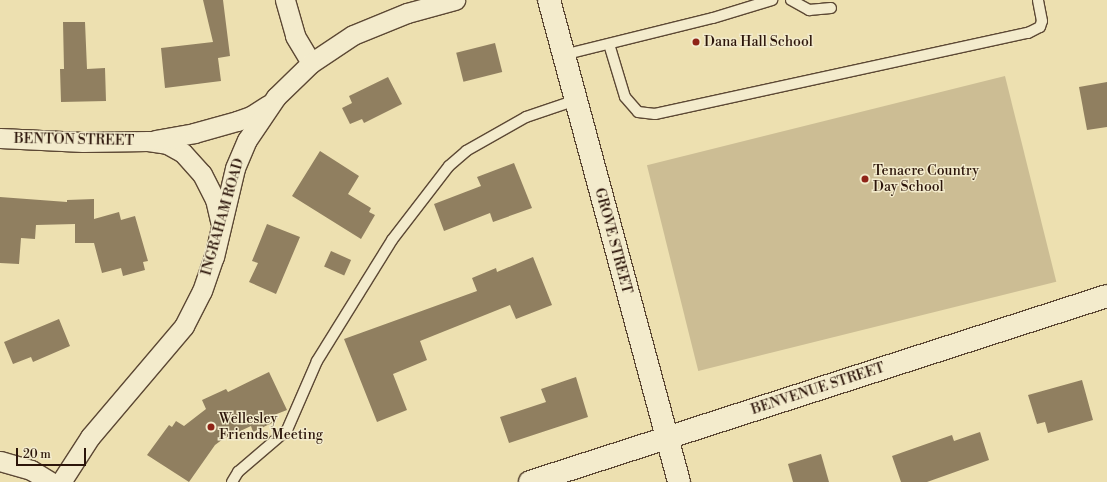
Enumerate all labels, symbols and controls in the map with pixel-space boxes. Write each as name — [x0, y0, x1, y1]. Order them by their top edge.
place label: Dana Hall School — [704, 34, 813, 50]
marker: Dana Hall School — [691, 37, 701, 47]
street label: BENTON STREET — [14, 131, 134, 149]
street label: INGRAHAM ROAD — [198, 156, 248, 278]
place label: Tenacre Country Day School — [873, 163, 979, 196]
marker: Tenacre Country Day School — [860, 174, 870, 184]
street label: GROVE STREET — [591, 186, 635, 296]
street label: BENVENUE STREET — [749, 359, 887, 419]
place label: Wellesley Friends Meeting — [219, 411, 323, 444]
marker: Wellesley Friends Meeting — [206, 422, 216, 432]
scale bar — [18, 440, 88, 466]
text: 20 m — [23, 447, 51, 462]

